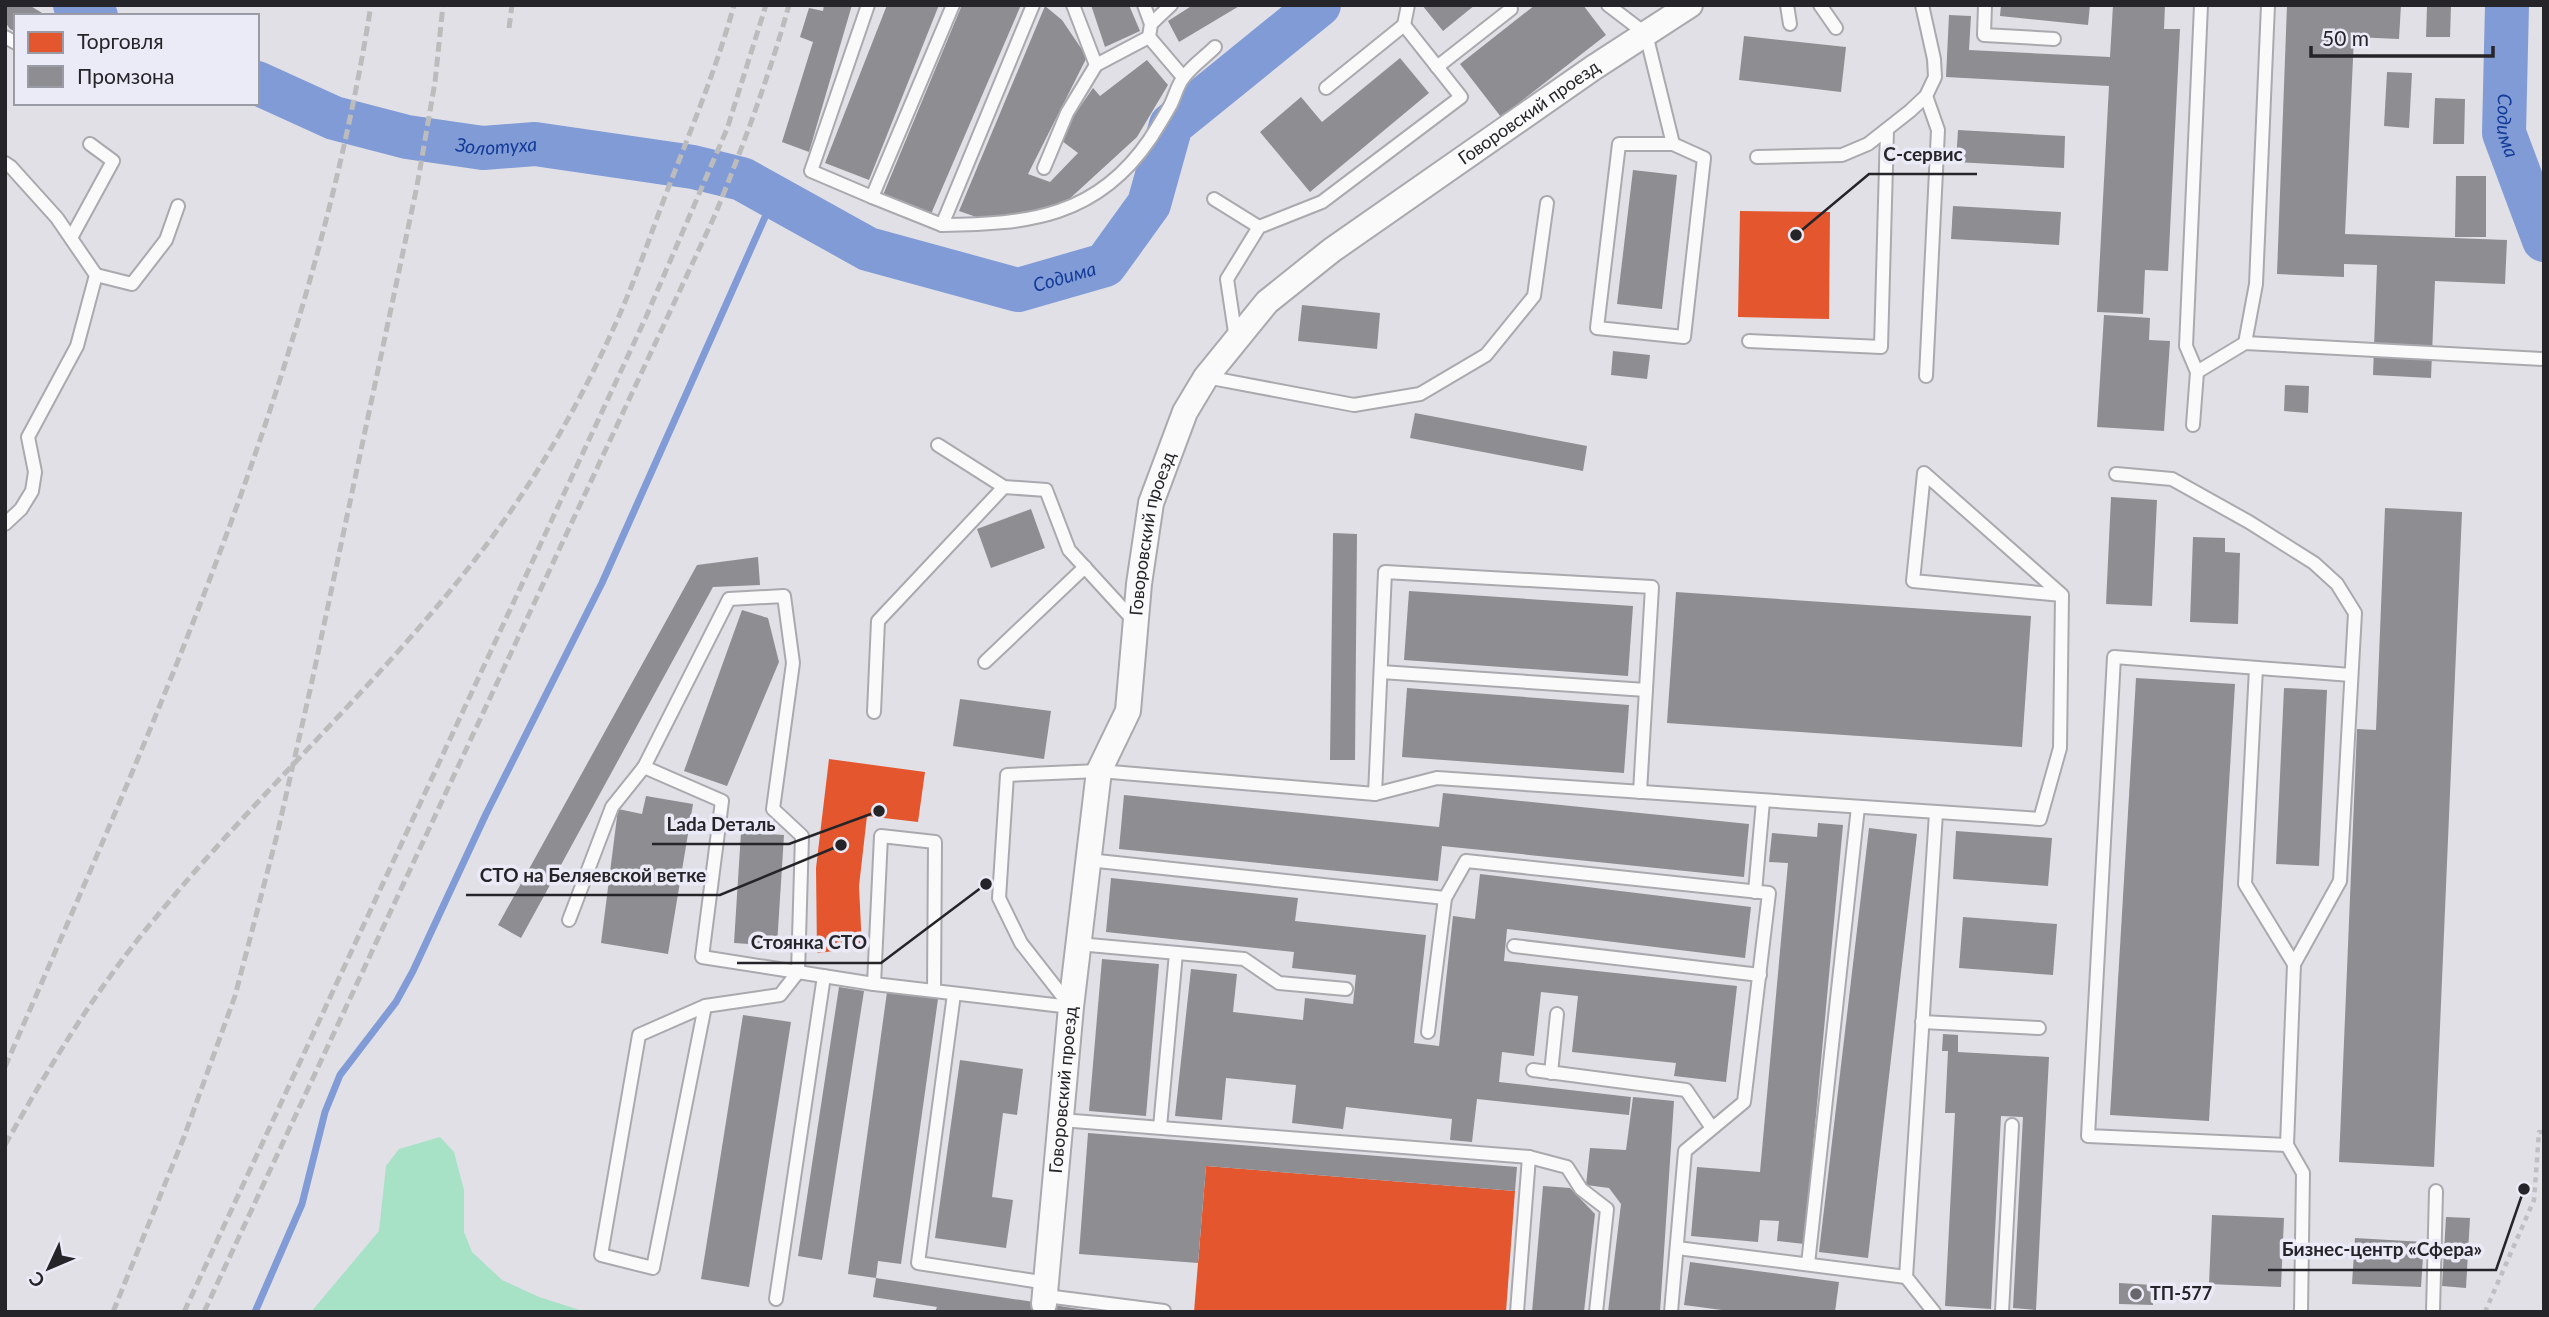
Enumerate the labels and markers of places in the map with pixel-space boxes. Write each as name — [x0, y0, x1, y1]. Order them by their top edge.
callout: С-сервис — [1869, 134, 1977, 174]
callout: Lada Dеталь — [652, 804, 789, 844]
callout: СТО на Беляевской ветке — [466, 855, 720, 895]
callout: Стоянка СТО — [737, 923, 881, 963]
callout: Бизнес-центр «Сфера» — [2268, 1230, 2496, 1270]
place label: ТП-577 — [2150, 1282, 2212, 1304]
marker: ТП-577 — [2128, 1286, 2144, 1302]

